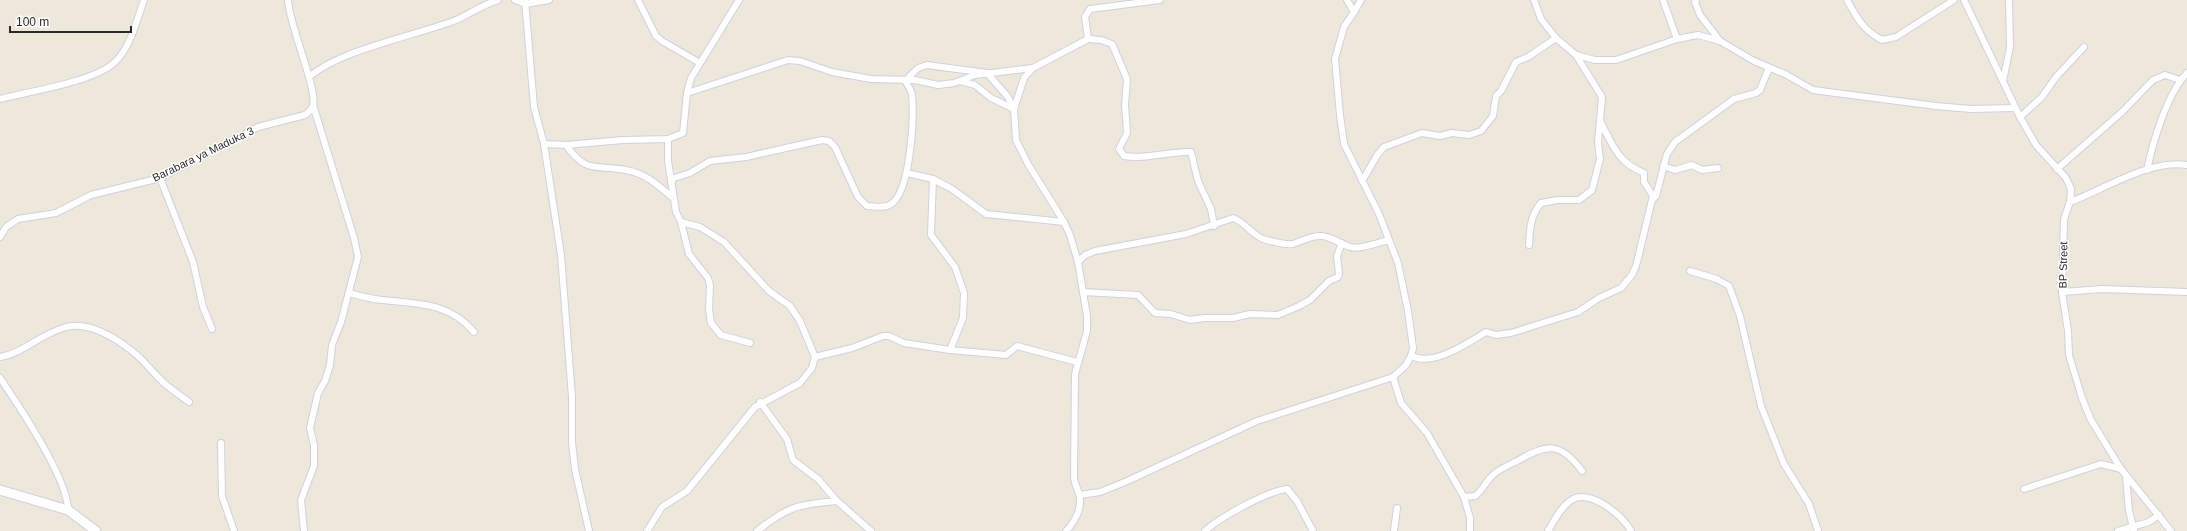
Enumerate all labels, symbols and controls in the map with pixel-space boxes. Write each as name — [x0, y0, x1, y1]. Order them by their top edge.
scale bar — [10, 8, 131, 34]
text: 100 m — [16, 15, 49, 29]
street label: Barabara ya Maduka 3 — [150, 124, 256, 184]
street label: BP Street — [2057, 241, 2069, 289]

